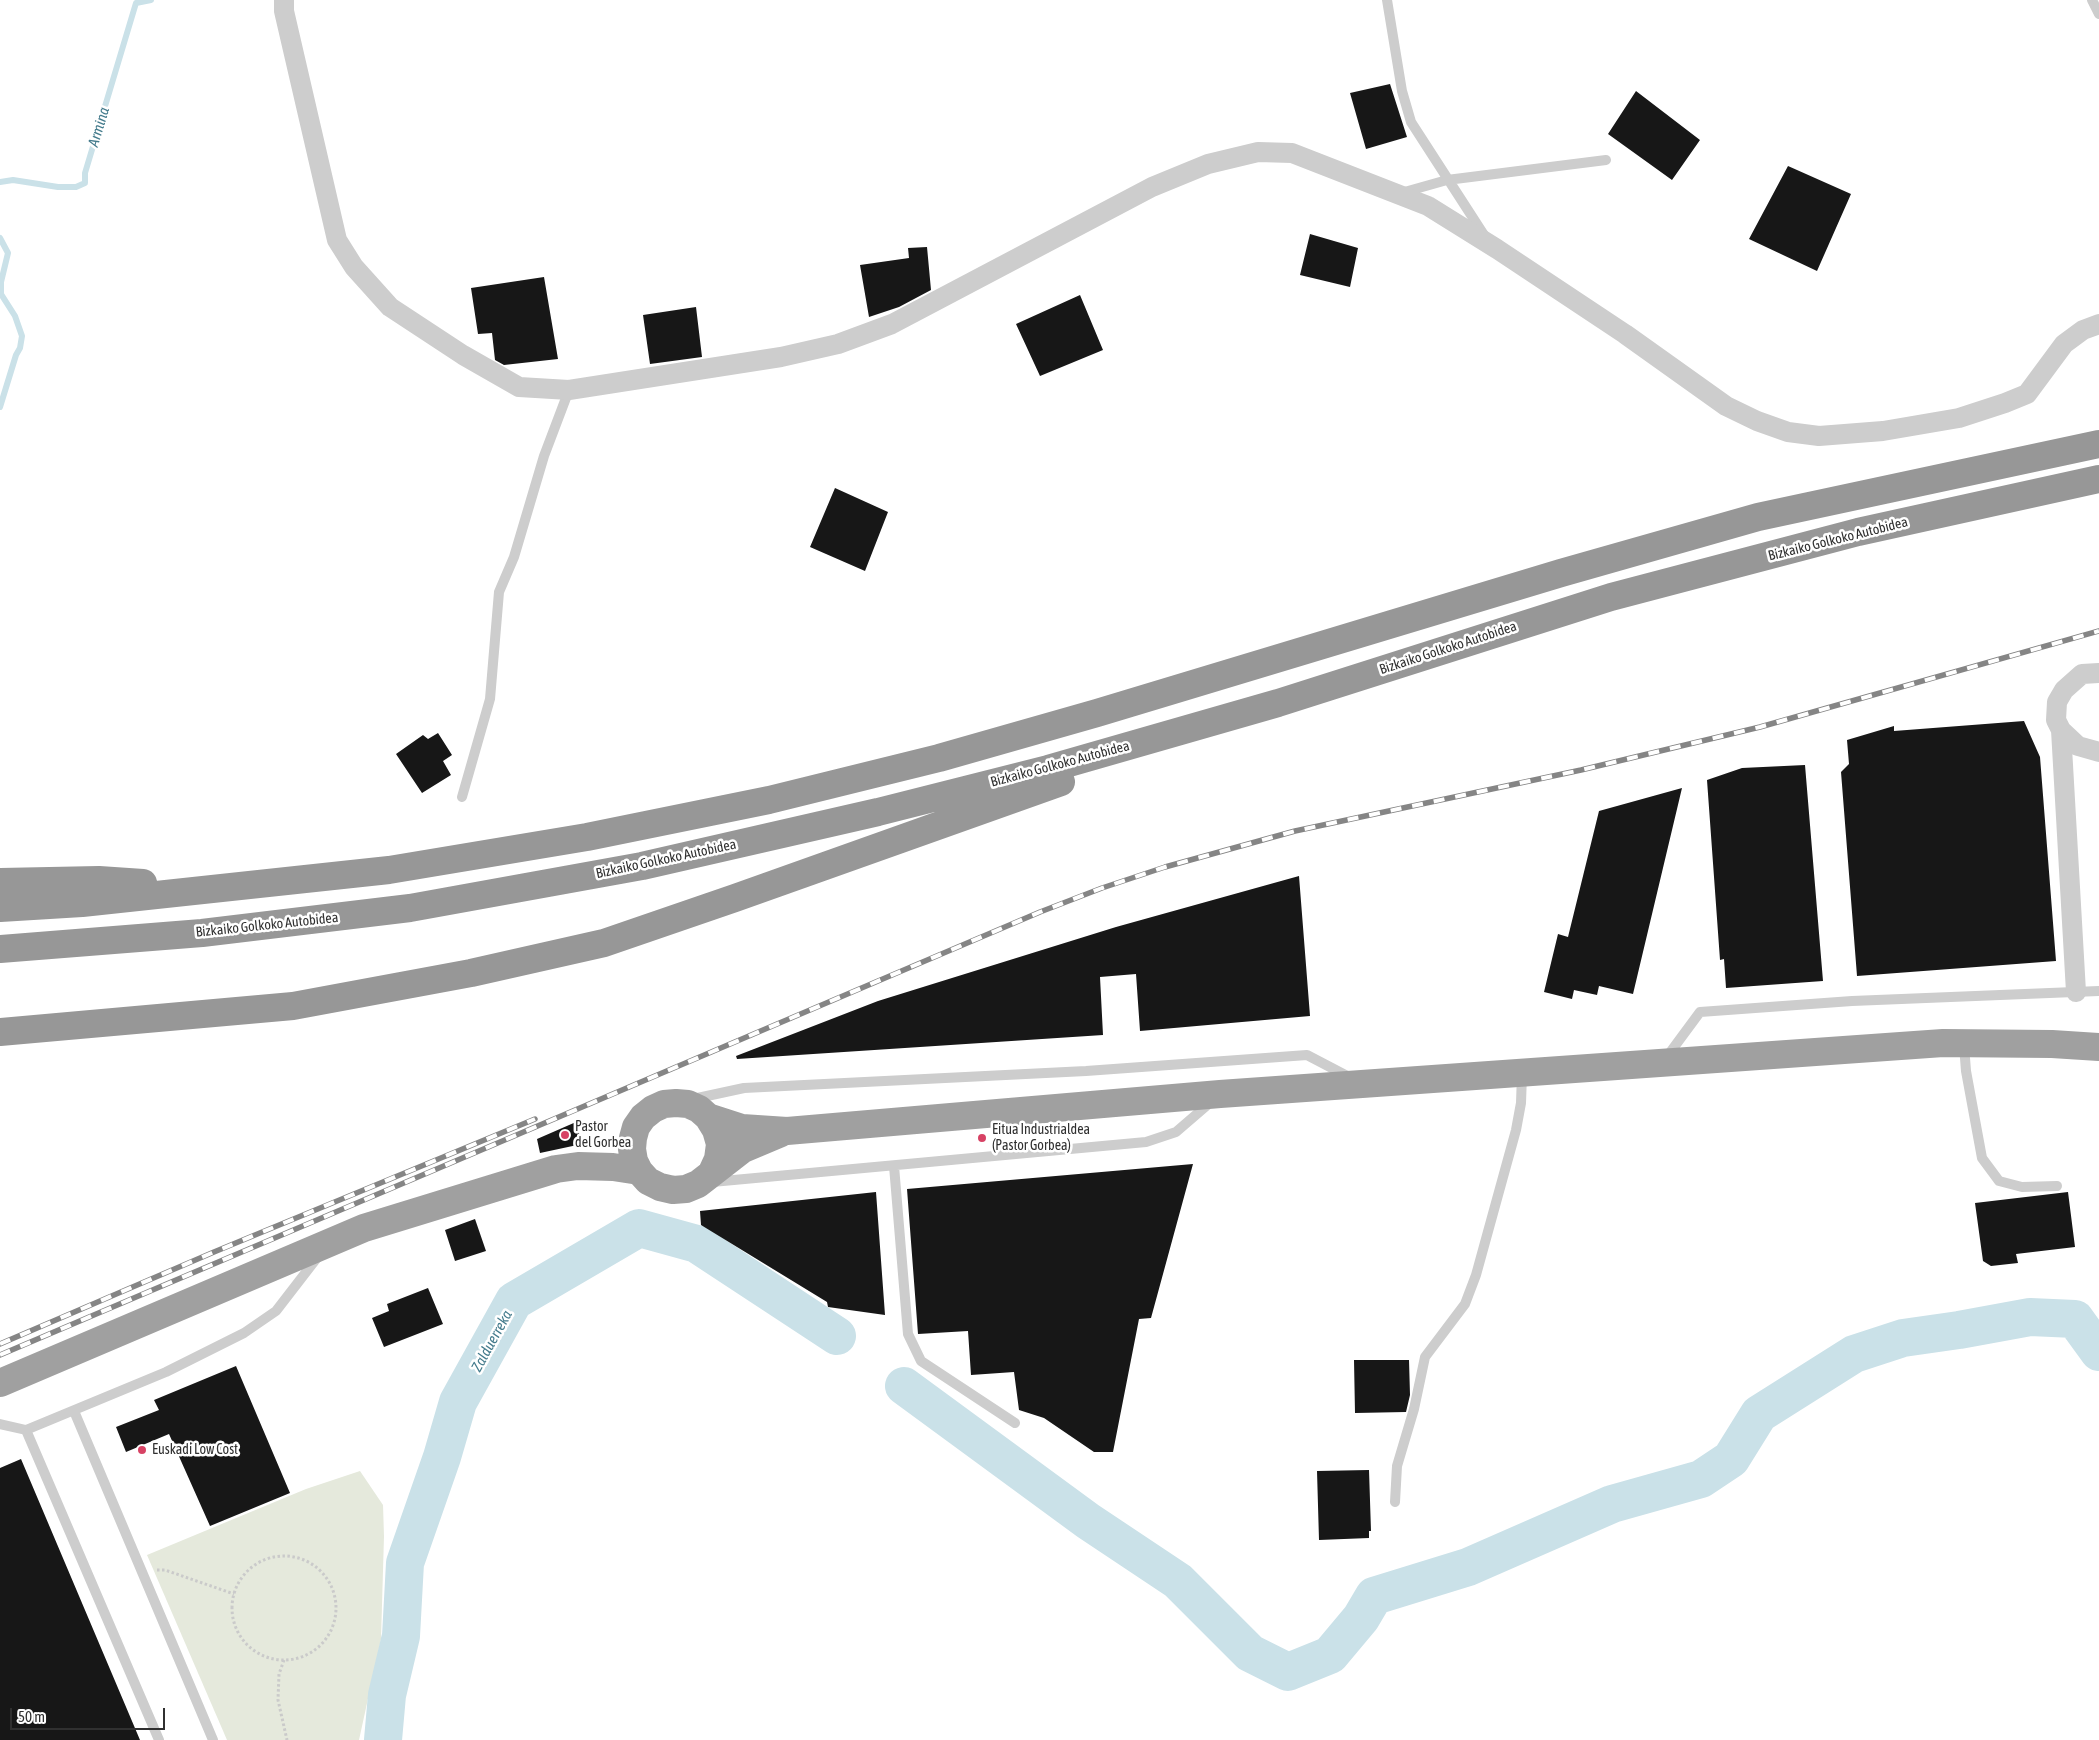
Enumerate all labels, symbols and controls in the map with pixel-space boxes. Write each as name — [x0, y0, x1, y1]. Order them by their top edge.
water label: Armina — [85, 105, 113, 149]
street label: Bizkaiko Golkoko Autobidea — [1767, 514, 1909, 564]
street label: Bizkaiko Golkoko Autobidea — [1377, 618, 1519, 678]
street label: Bizkaiko Golkoko Autobidea — [989, 737, 1131, 791]
street label: Bizkaiko Golkoko Autobidea — [594, 836, 738, 882]
street label: Bizkaiko Golkoko Autobidea — [195, 909, 339, 941]
place label: Pastor del Gorbea — [575, 1119, 631, 1152]
place label: Eitua Industrialdea (Pastor Gorbea) — [992, 1122, 1090, 1154]
marker: Pastor del Gorbea — [559, 1129, 571, 1141]
marker: Eitua Industrialdea (Pastor Gorbea) — [976, 1132, 988, 1144]
water label: Zalduerreka — [468, 1307, 516, 1375]
place label: Euskadi Low Cost — [152, 1442, 238, 1458]
marker: Euskadi Low Cost — [136, 1444, 148, 1456]
scale bar — [12, 1698, 168, 1730]
text: 50 m — [18, 1708, 45, 1725]

